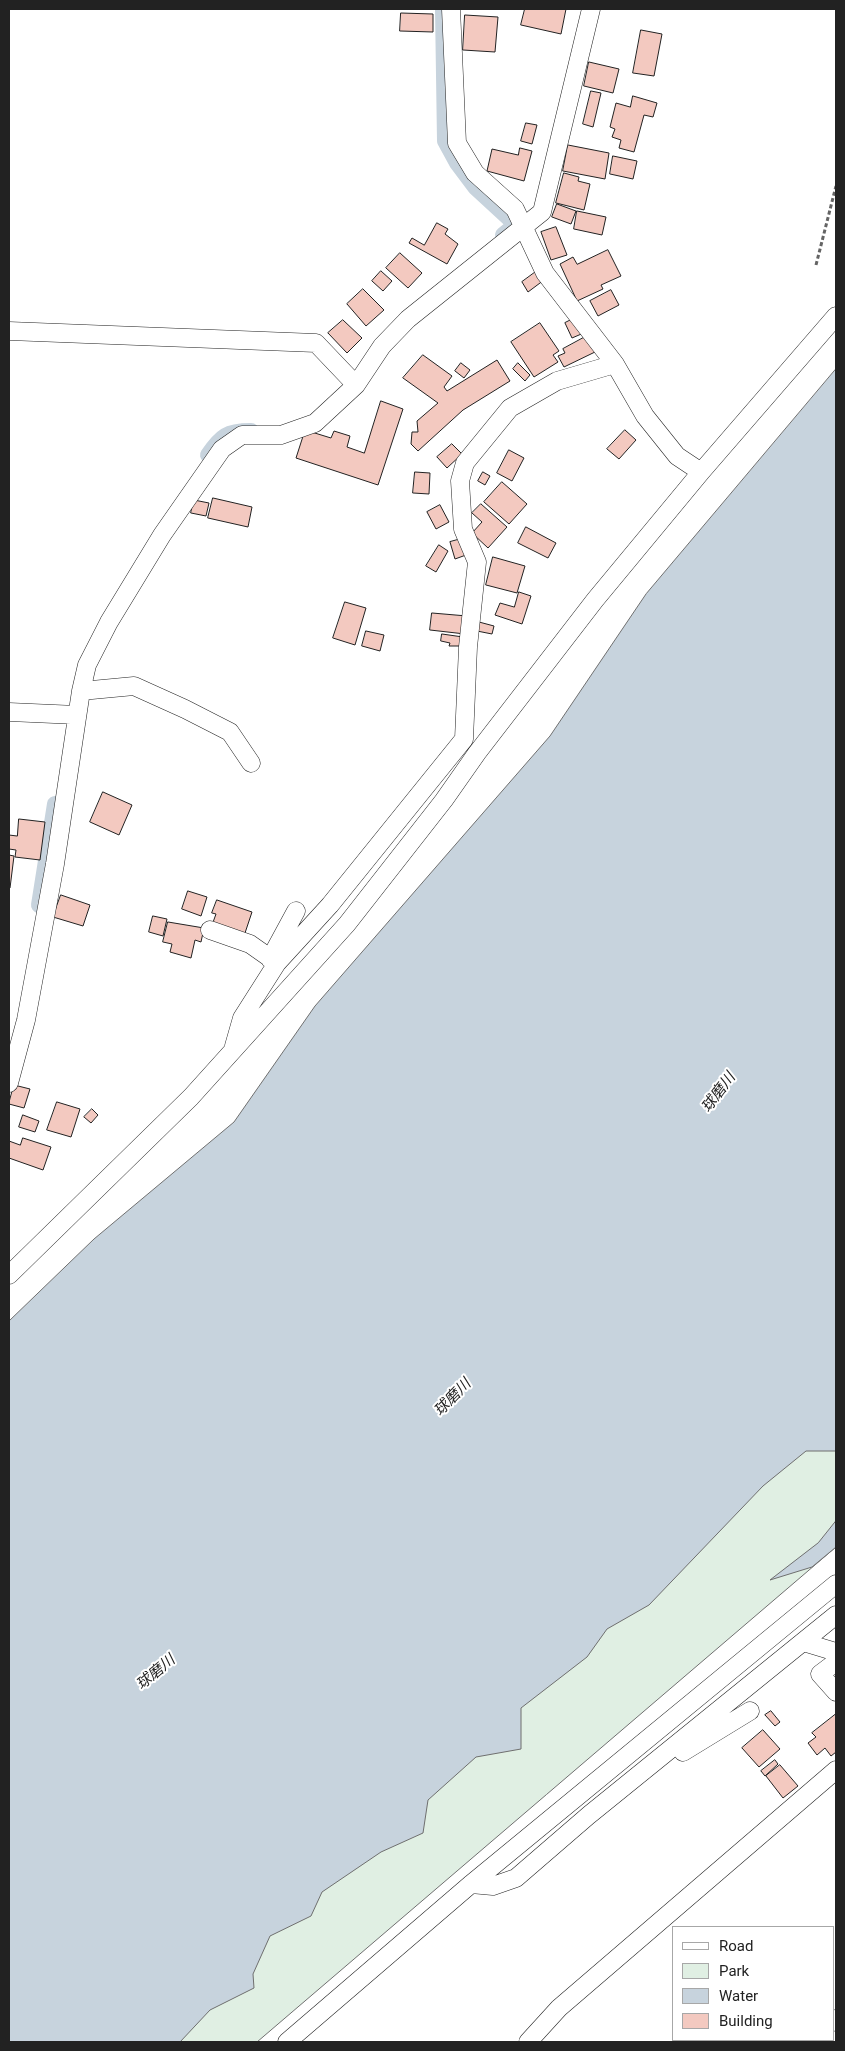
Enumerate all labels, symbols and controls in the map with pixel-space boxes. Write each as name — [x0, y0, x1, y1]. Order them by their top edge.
water label: 球磨川 — [698, 1070, 740, 1116]
water label: 球磨川 — [431, 1376, 475, 1420]
water label: 球磨川 — [133, 1652, 179, 1694]
legend — [672, 1926, 835, 2041]
text: Road — [719, 1937, 753, 1955]
text: Park — [719, 1962, 749, 1980]
text: Water — [719, 1987, 758, 2005]
text: Building — [719, 2012, 773, 2030]

